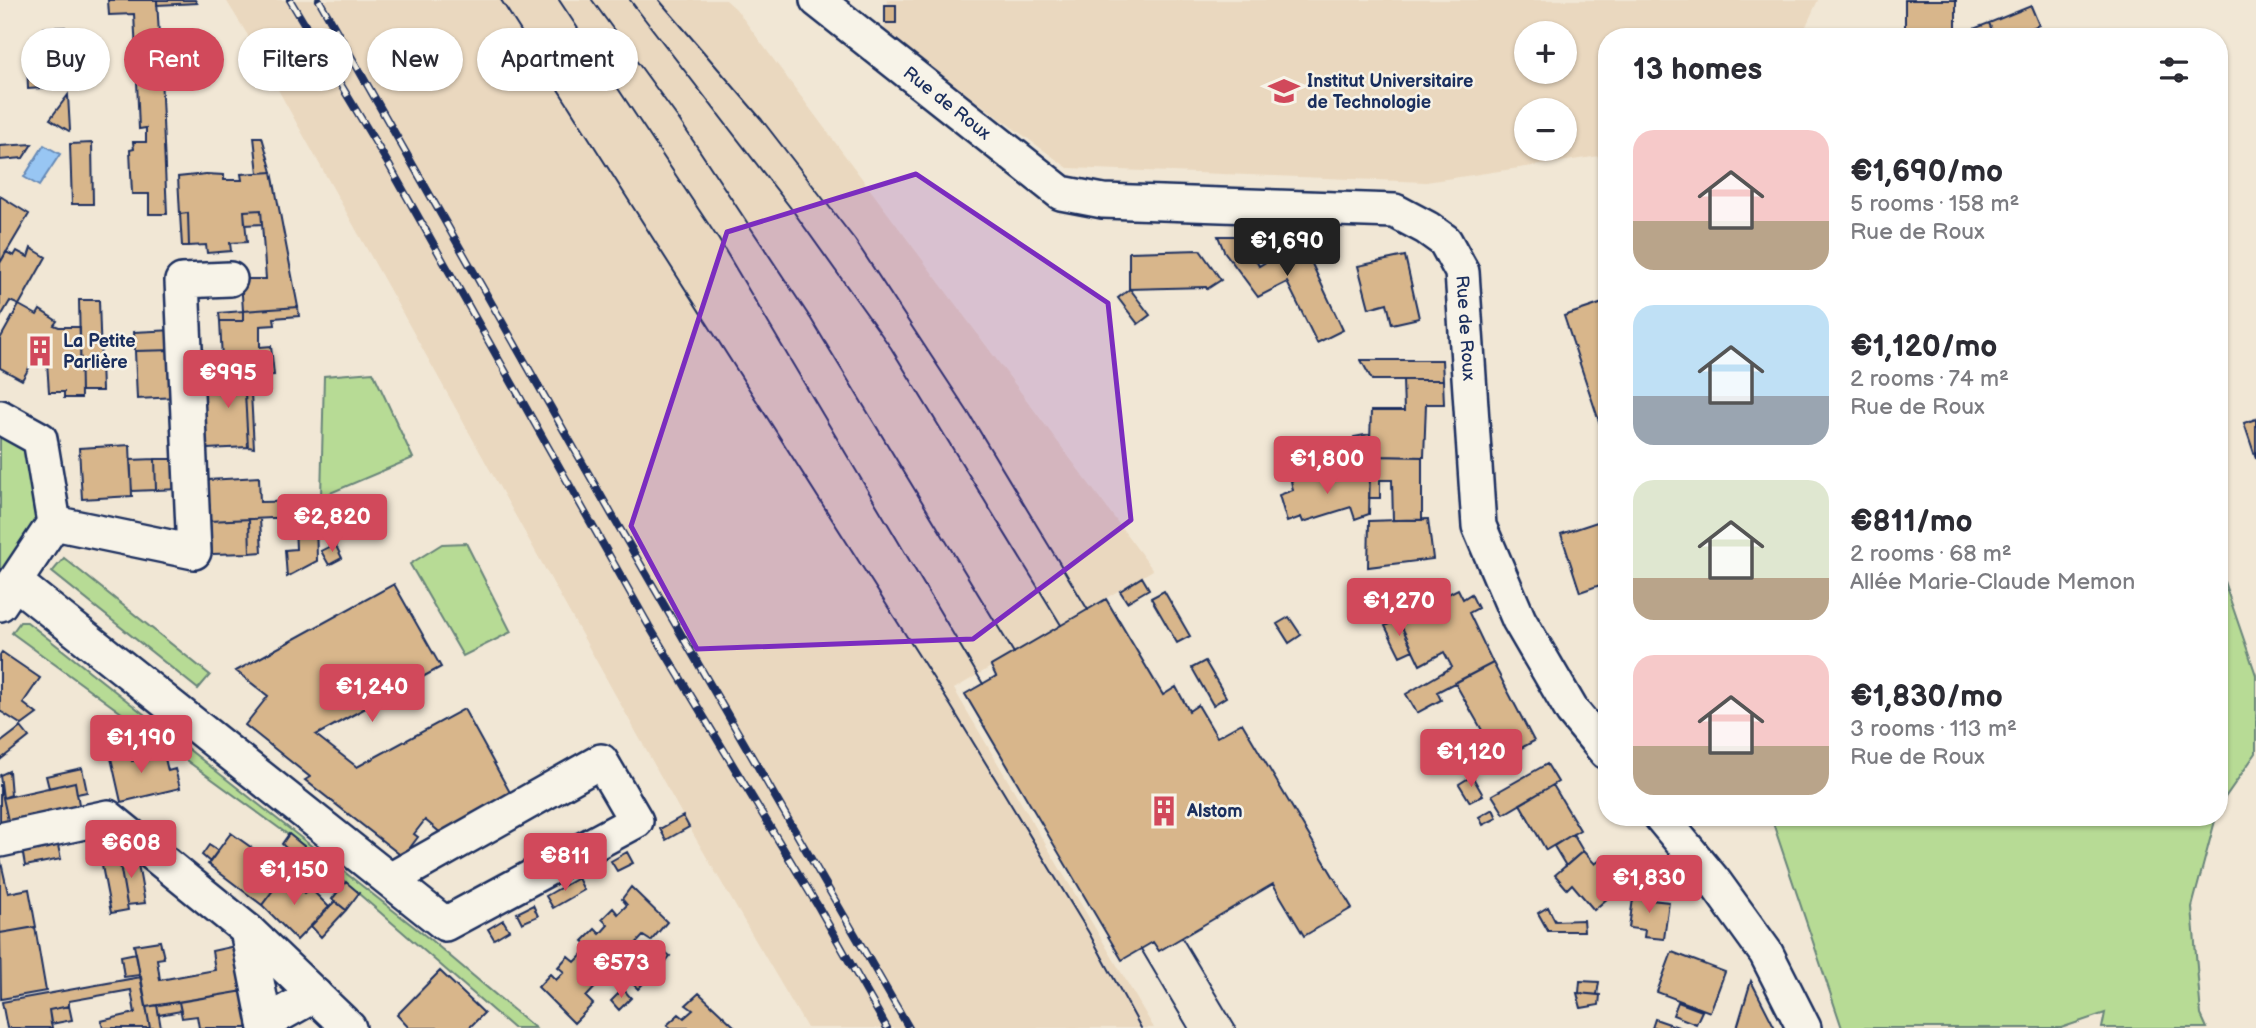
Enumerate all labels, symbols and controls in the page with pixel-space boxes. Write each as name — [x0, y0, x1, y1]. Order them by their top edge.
map controls — [1514, 21, 1577, 161]
button: + — [1514, 21, 1577, 84]
chip: Buy — [21, 28, 110, 91]
chip: Rent — [124, 28, 224, 91]
chip: Filters — [238, 28, 353, 91]
chip: New — [367, 28, 463, 91]
chip: Apartment — [477, 28, 638, 91]
icon: filters — [2155, 51, 2193, 89]
text: 13 homes — [1633, 52, 1762, 88]
street label: Rue de Roux — [899, 62, 995, 145]
place label: Institut Universitaire de Technologie — [1307, 71, 1473, 113]
school or university icon: Institut Universitaire de Technologie — [1267, 74, 1301, 108]
button: − — [1514, 98, 1577, 161]
text: €1,690/mo — [1850, 154, 2003, 190]
icon: home — [1689, 158, 1773, 242]
text: 5 rooms · 158 m² — [1850, 190, 2019, 218]
pin: €1,690 — [1230, 218, 1344, 278]
text: Rue de Roux — [1850, 218, 1985, 246]
text: €1,690 — [1250, 227, 1324, 255]
street label: Rue de Roux — [1451, 275, 1479, 382]
text: €1,120/mo — [1850, 329, 1997, 365]
place label: La Petite Parlière — [63, 331, 136, 373]
icon: home — [1689, 333, 1773, 417]
building icon: La Petite Parlière — [23, 334, 57, 368]
pin: €995 — [187, 350, 269, 410]
text: €995 — [199, 359, 257, 387]
text: 2 rooms · 74 m² — [1850, 365, 2009, 393]
text: Rue de Roux — [1850, 393, 1985, 421]
pin: €1,800 — [1270, 436, 1384, 496]
text: €1,800 — [1290, 445, 1364, 473]
pin: €2,820 — [275, 494, 389, 554]
text: €2,820 — [293, 503, 371, 531]
text: €811/mo — [1850, 504, 1973, 540]
icon: home — [1689, 508, 1773, 592]
text: 2 rooms · 68 m² — [1850, 540, 2012, 568]
text: Allée Marie-Claude Memon — [1850, 568, 2135, 596]
pin: €1,270 — [1342, 578, 1456, 638]
text: €1,270 — [1363, 587, 1435, 615]
pin: €1,240 — [315, 664, 429, 724]
text: €1,240 — [336, 673, 408, 701]
text: €1,830/mo — [1850, 679, 2003, 715]
icon: home — [1689, 683, 1773, 767]
text: 3 rooms · 113 m² — [1850, 715, 2017, 743]
pin: €1,190 — [84, 716, 198, 775]
text: €1,190 — [106, 724, 176, 752]
pin: €1,120 — [1414, 730, 1528, 789]
text: €1,120 — [1436, 738, 1506, 766]
text: Rue de Roux — [1850, 743, 1985, 771]
building icon: Alstom — [1147, 794, 1181, 828]
place label: Alstom — [1186, 801, 1243, 822]
pin: €608 — [90, 820, 172, 880]
text: €608 — [101, 829, 161, 857]
pin: €811 — [524, 834, 606, 893]
text: €811 — [540, 842, 590, 870]
pin: €1,150 — [237, 848, 351, 907]
text: €1,150 — [259, 856, 329, 884]
pin: €1,830 — [1592, 856, 1706, 915]
text: €1,830 — [1612, 864, 1686, 892]
pin: €573 — [580, 940, 662, 1000]
text: €573 — [593, 949, 649, 977]

